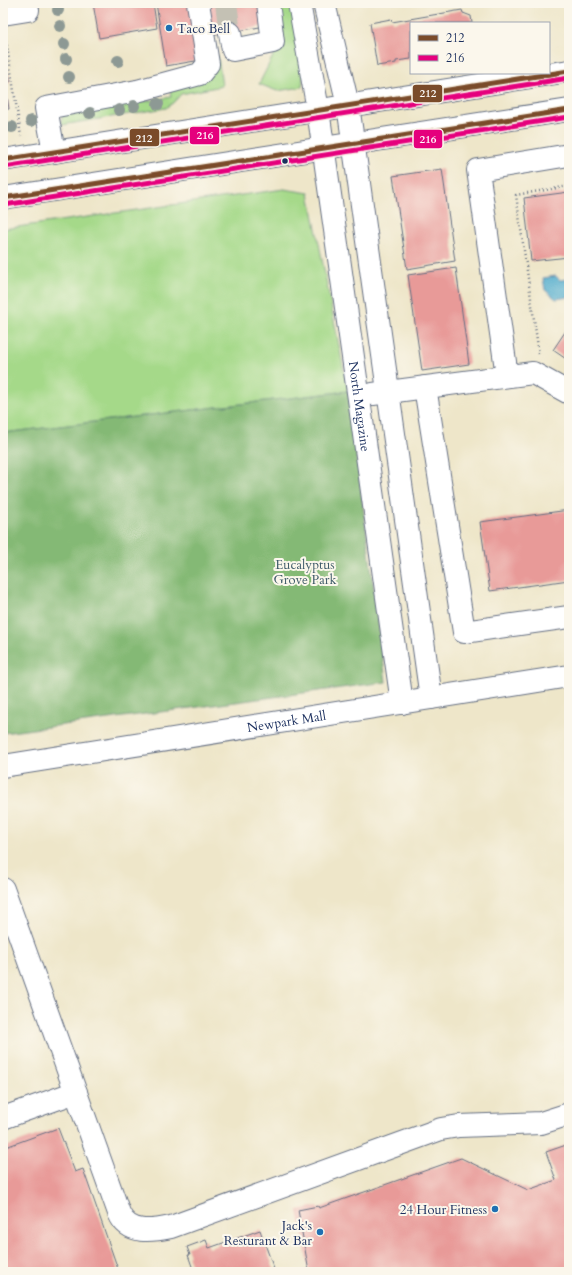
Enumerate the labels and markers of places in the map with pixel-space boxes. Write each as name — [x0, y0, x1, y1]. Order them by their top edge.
place label: Taco Bell — [177, 20, 231, 38]
marker: Taco Bell — [164, 23, 174, 33]
unlabelled marker — [280, 156, 290, 166]
place label: 24 Hour Fitness — [400, 1201, 487, 1219]
marker: 24 Hour Fitness — [490, 1204, 500, 1214]
place label: Jack's Resturant & Bar — [224, 1217, 312, 1250]
marker: Jack's Resturant & Bar — [315, 1227, 325, 1237]

